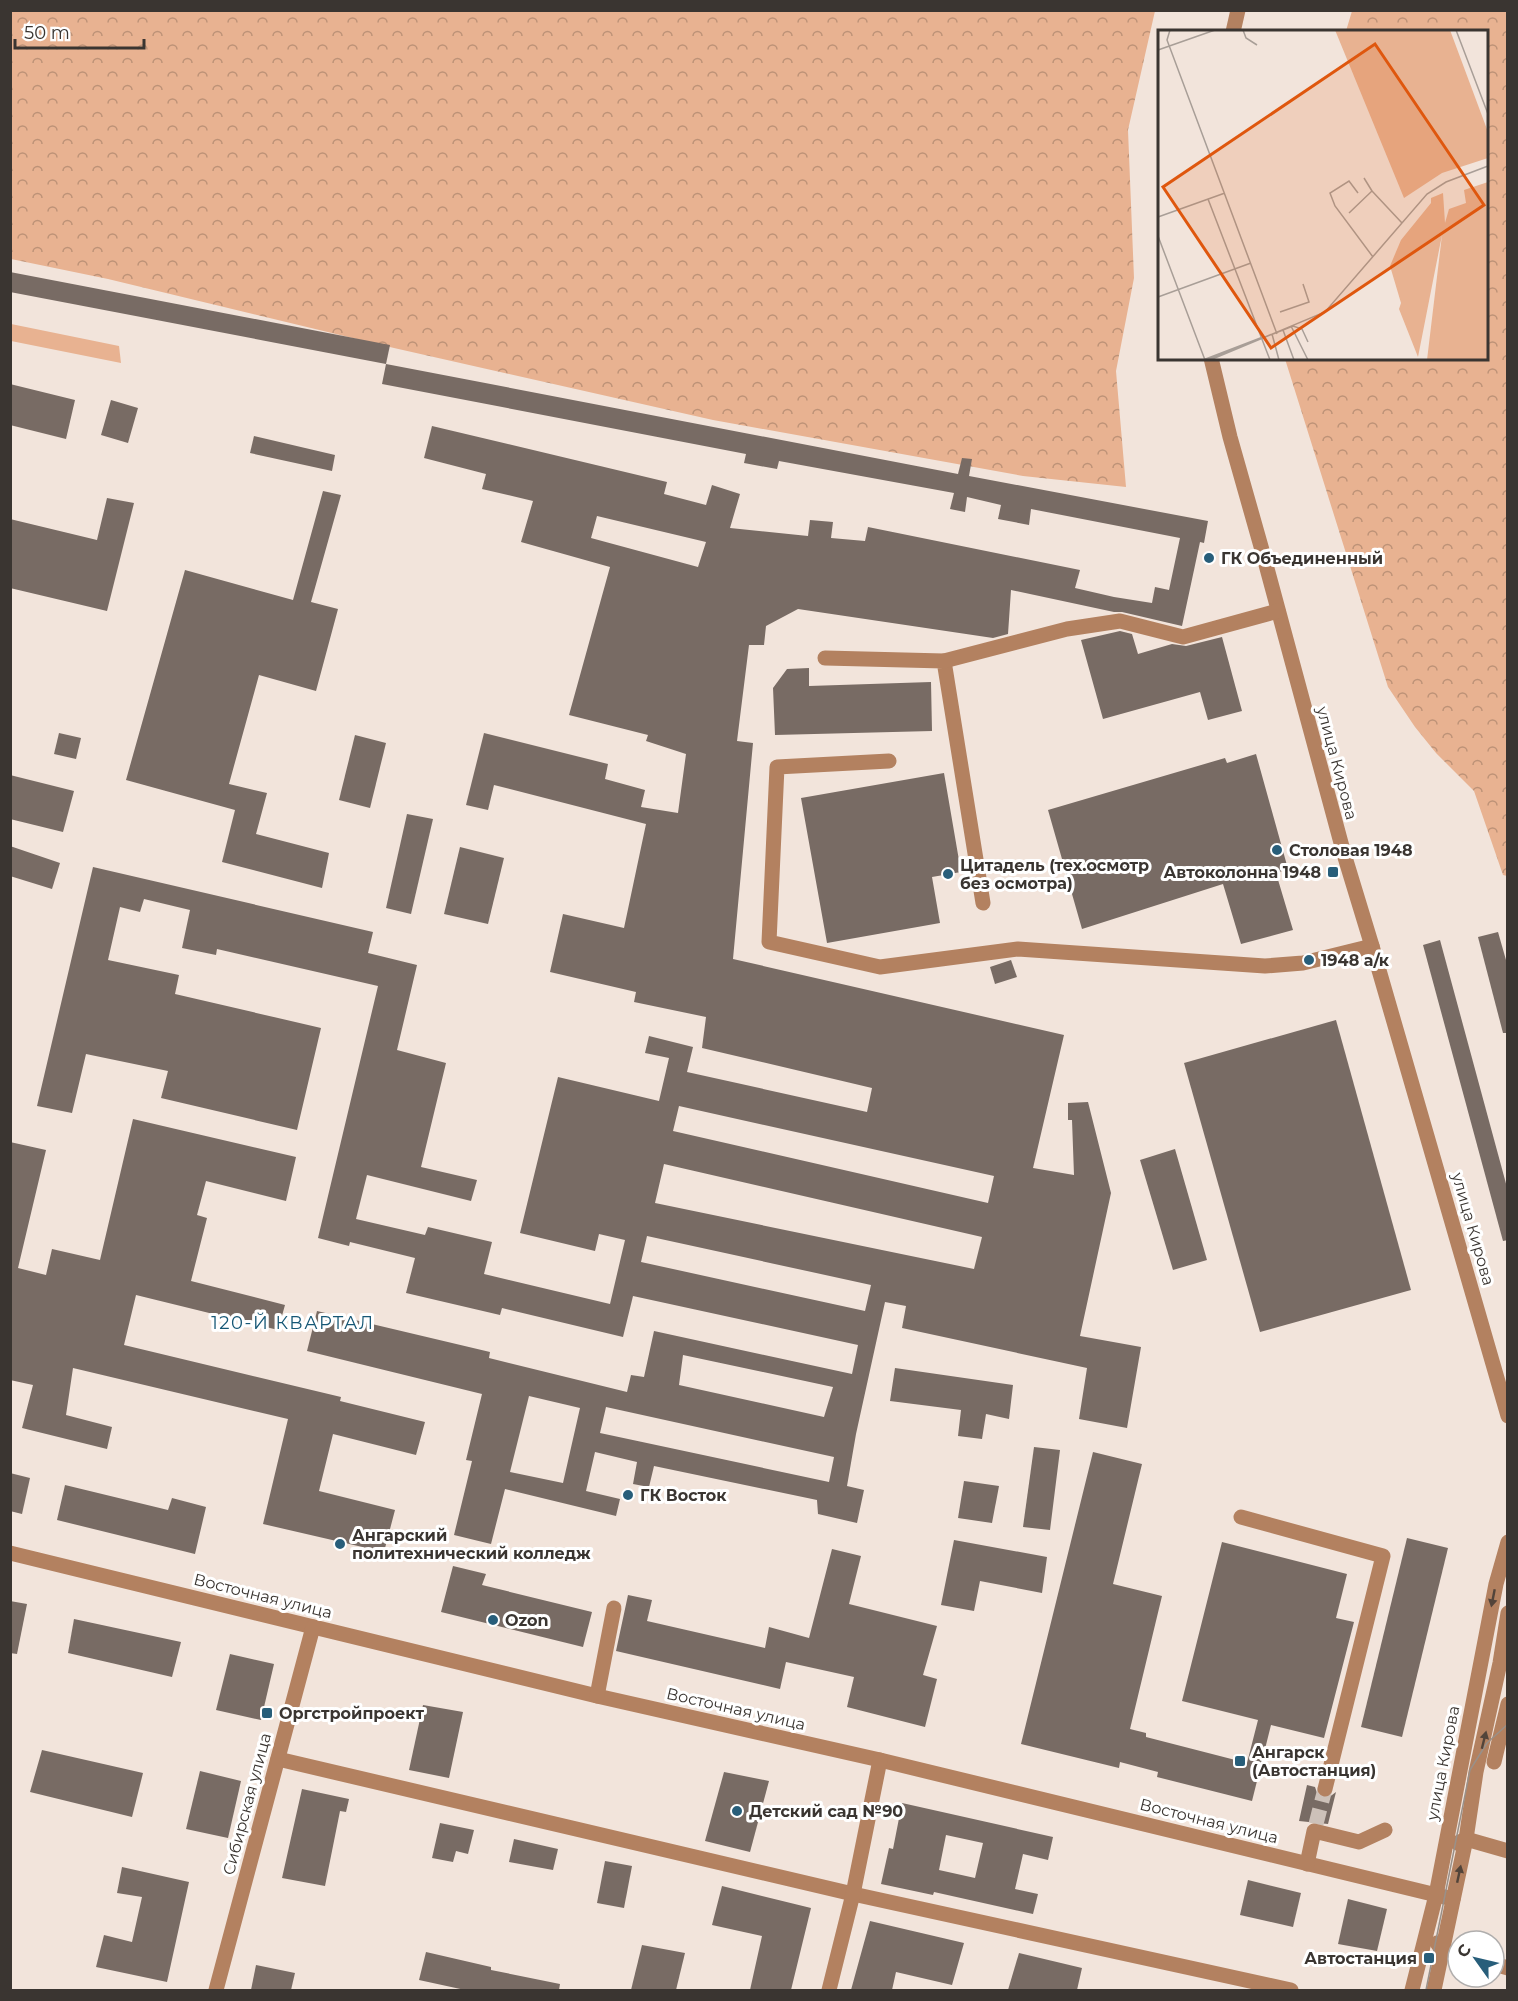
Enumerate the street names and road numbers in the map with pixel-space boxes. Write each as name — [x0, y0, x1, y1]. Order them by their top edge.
street label: улица Кирова — [1312, 703, 1361, 822]
street label: улица Кирова — [1448, 1169, 1498, 1288]
street label: Восточная улица — [192, 1570, 334, 1622]
street label: Восточная улица — [665, 1684, 807, 1734]
street label: улица Кирова — [1422, 1704, 1463, 1823]
street label: Сибирская улица — [219, 1731, 275, 1877]
street label: Восточная улица — [1138, 1795, 1280, 1847]

